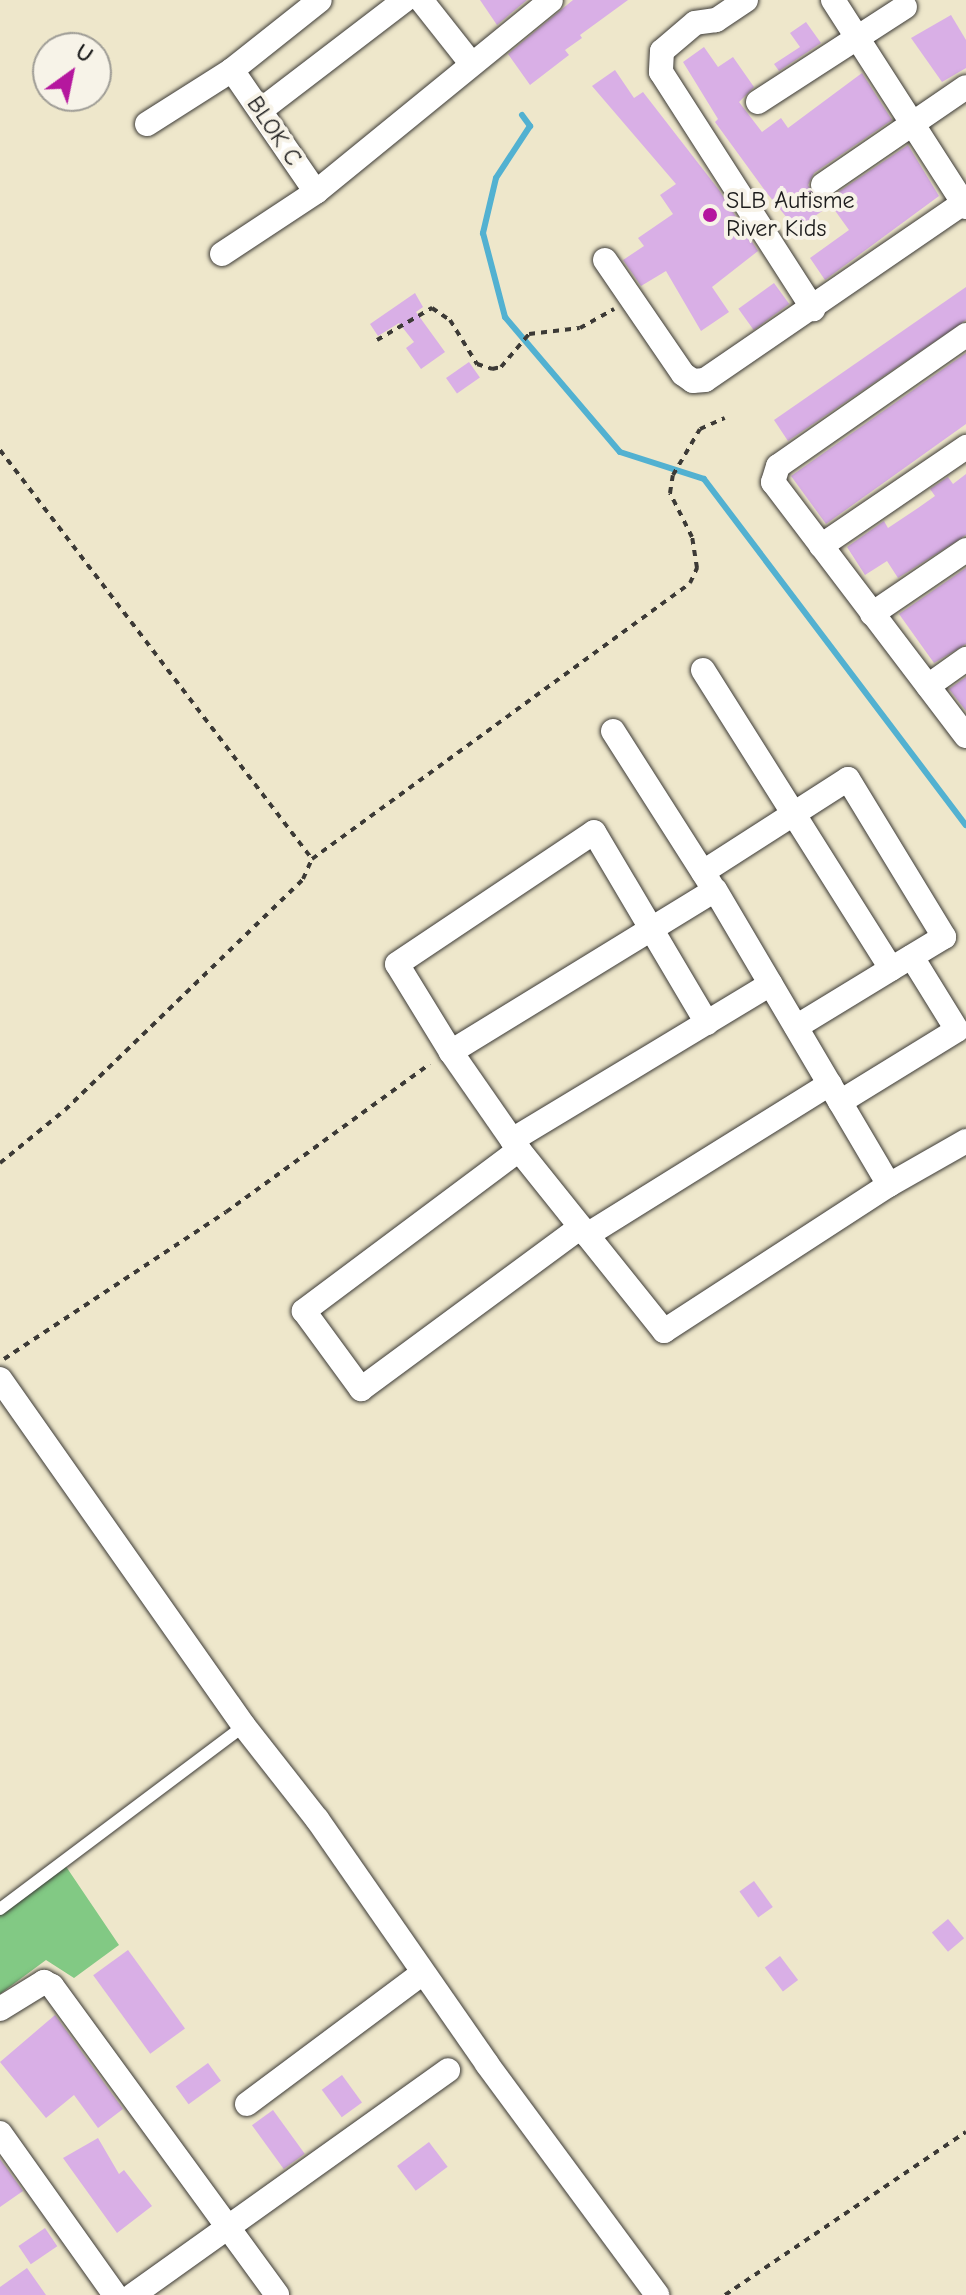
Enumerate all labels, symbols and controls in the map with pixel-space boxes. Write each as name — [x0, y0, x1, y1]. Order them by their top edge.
north arrow — [32, 32, 112, 112]
text: U — [71, 39, 97, 68]
street label: BLOK C — [240, 91, 308, 171]
place label: SLB Autisme River Kids — [726, 187, 855, 243]
marker: SLB Autisme River Kids — [701, 206, 719, 224]

